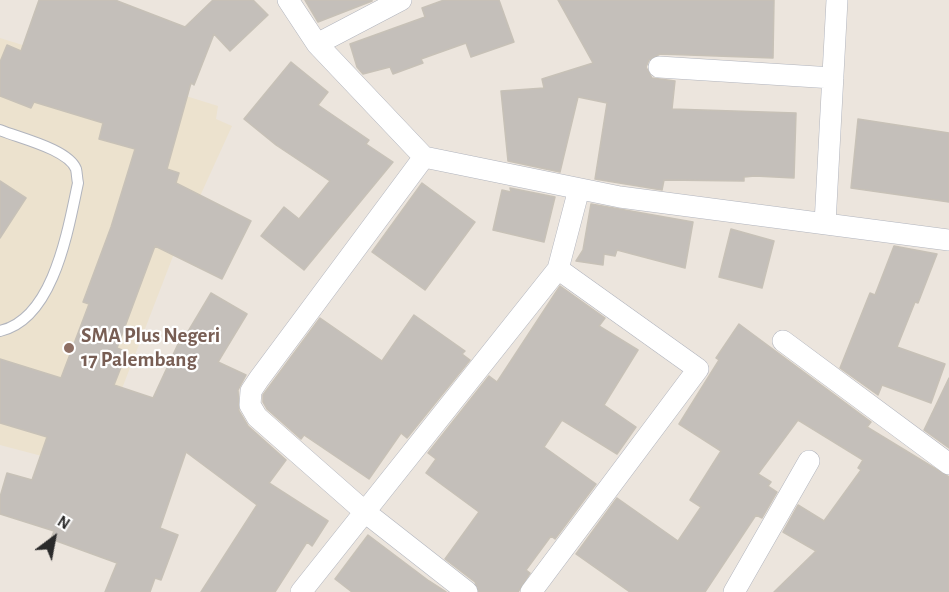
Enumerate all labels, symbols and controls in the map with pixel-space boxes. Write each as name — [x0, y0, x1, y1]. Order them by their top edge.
place label: SMA Plus Negeri 17 Palembang — [81, 323, 220, 373]
marker: SMA Plus Negeri 17 Palembang — [62, 341, 76, 355]
north arrow — [24, 508, 84, 568]
text: N — [55, 513, 72, 532]

